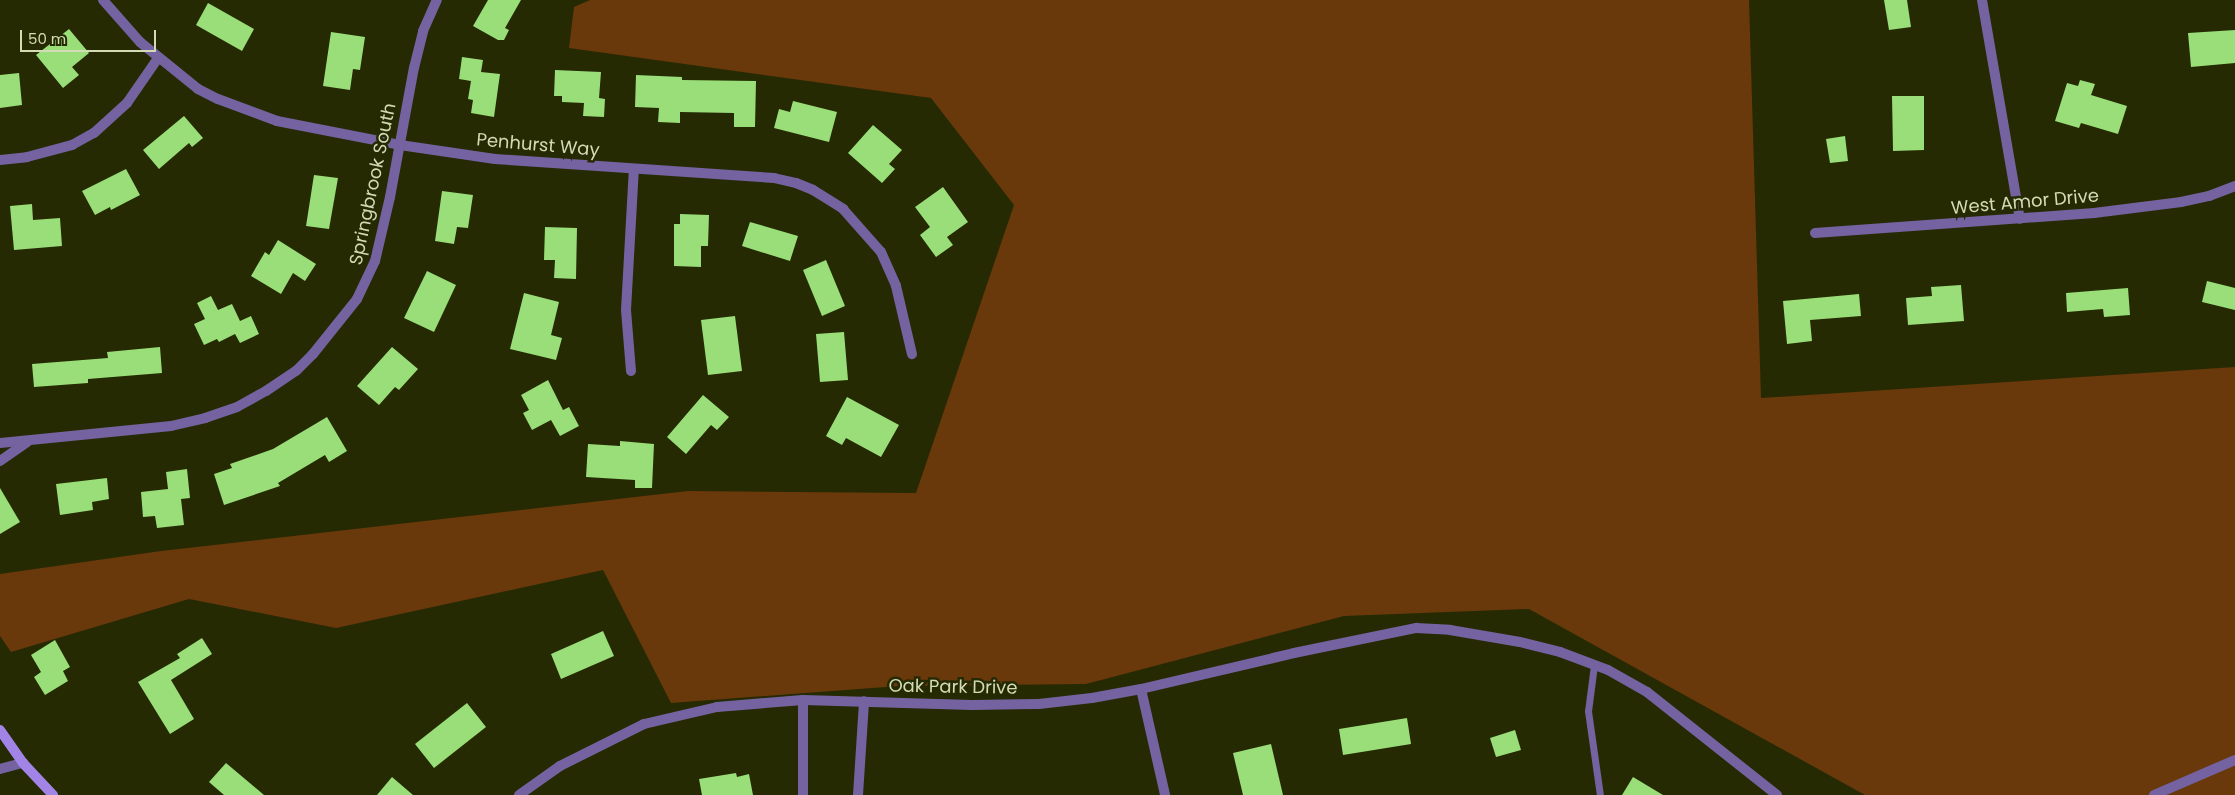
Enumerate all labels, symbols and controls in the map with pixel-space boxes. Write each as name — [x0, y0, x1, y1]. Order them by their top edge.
scale bar — [22, 20, 159, 52]
text: 50 m — [28, 28, 66, 49]
street label: Springbrook South — [345, 101, 401, 267]
street label: Penhurst Way — [476, 129, 600, 161]
street label: West Amor Drive — [1950, 185, 2100, 219]
street label: Oak Park Drive — [888, 675, 1018, 699]

